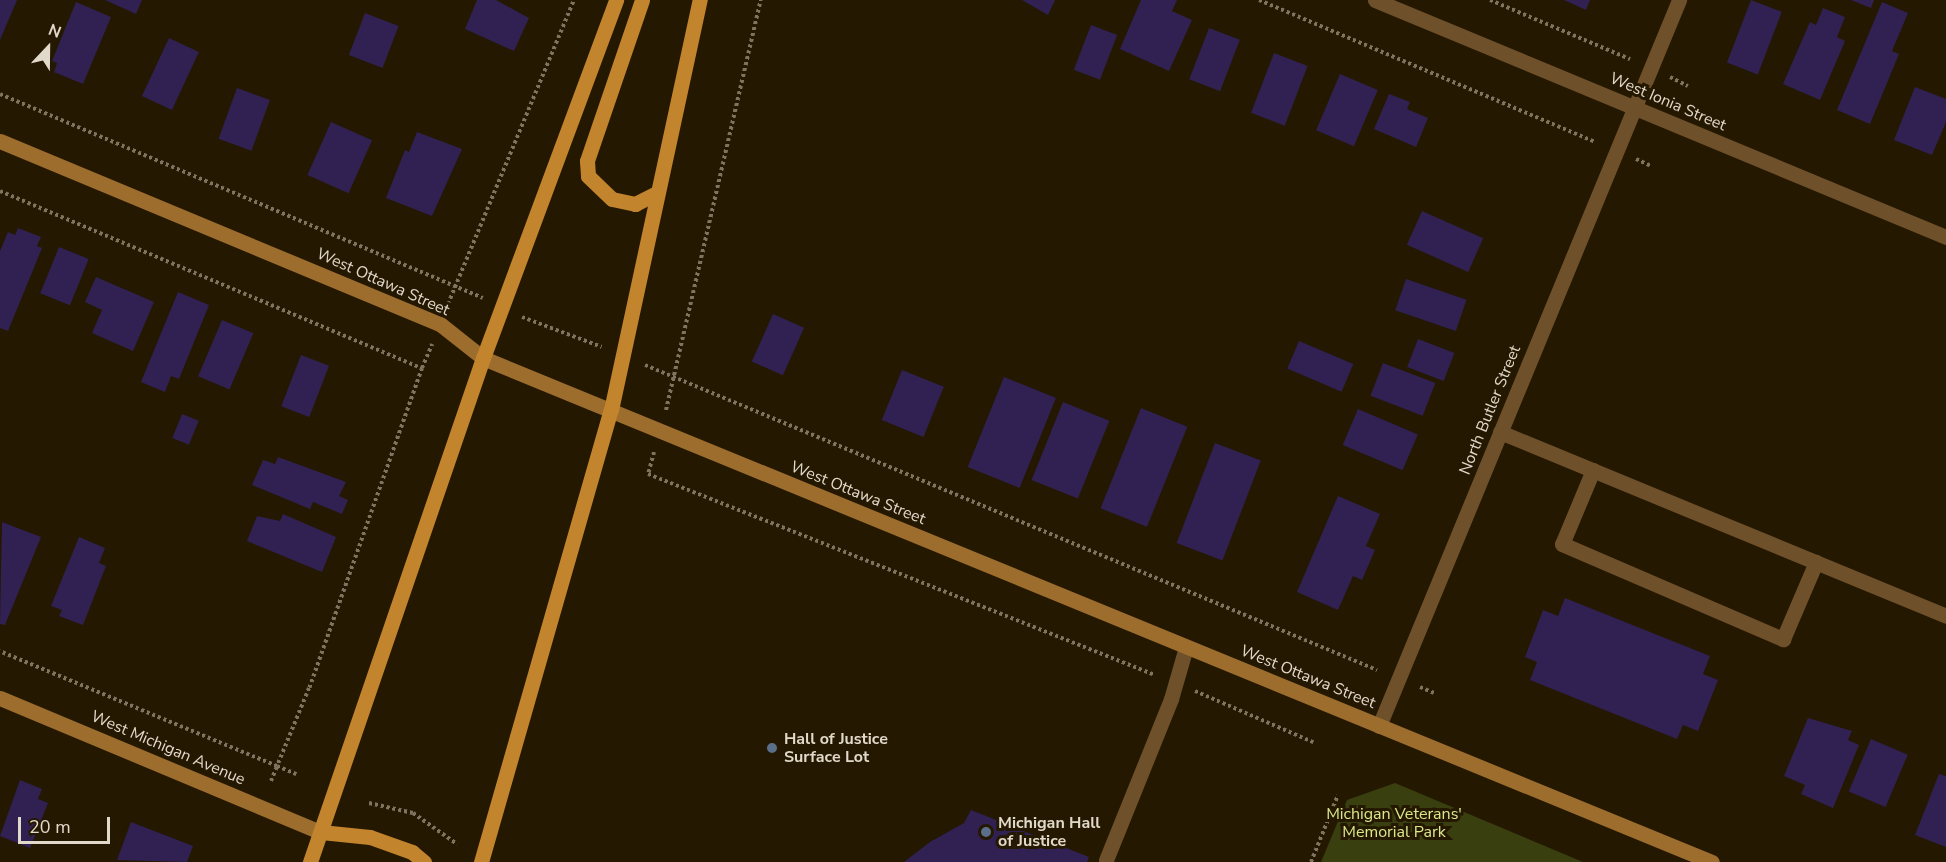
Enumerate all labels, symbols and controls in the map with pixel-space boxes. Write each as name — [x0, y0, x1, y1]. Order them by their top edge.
north arrow — [18, 18, 78, 78]
text: N — [45, 19, 64, 44]
street label: West Ionia Street — [1607, 69, 1729, 135]
street label: West Ottawa Street — [313, 244, 453, 320]
street label: North Butler Street — [1455, 343, 1525, 477]
street label: West Ottawa Street — [788, 457, 928, 529]
street label: West Ottawa Street — [1238, 641, 1378, 713]
street label: West Michigan Avenue — [88, 707, 248, 789]
place label: Hall of Justice Surface Lot — [784, 729, 888, 767]
marker: Hall of Justice Surface Lot — [765, 741, 779, 755]
park label: Michigan Veterans' Memorial Park — [1326, 804, 1462, 842]
scale bar — [21, 805, 112, 843]
place label: Michigan Hall of Justice — [998, 813, 1100, 851]
text: 20 m — [29, 815, 71, 839]
marker: Michigan Hall of Justice — [979, 825, 993, 839]

